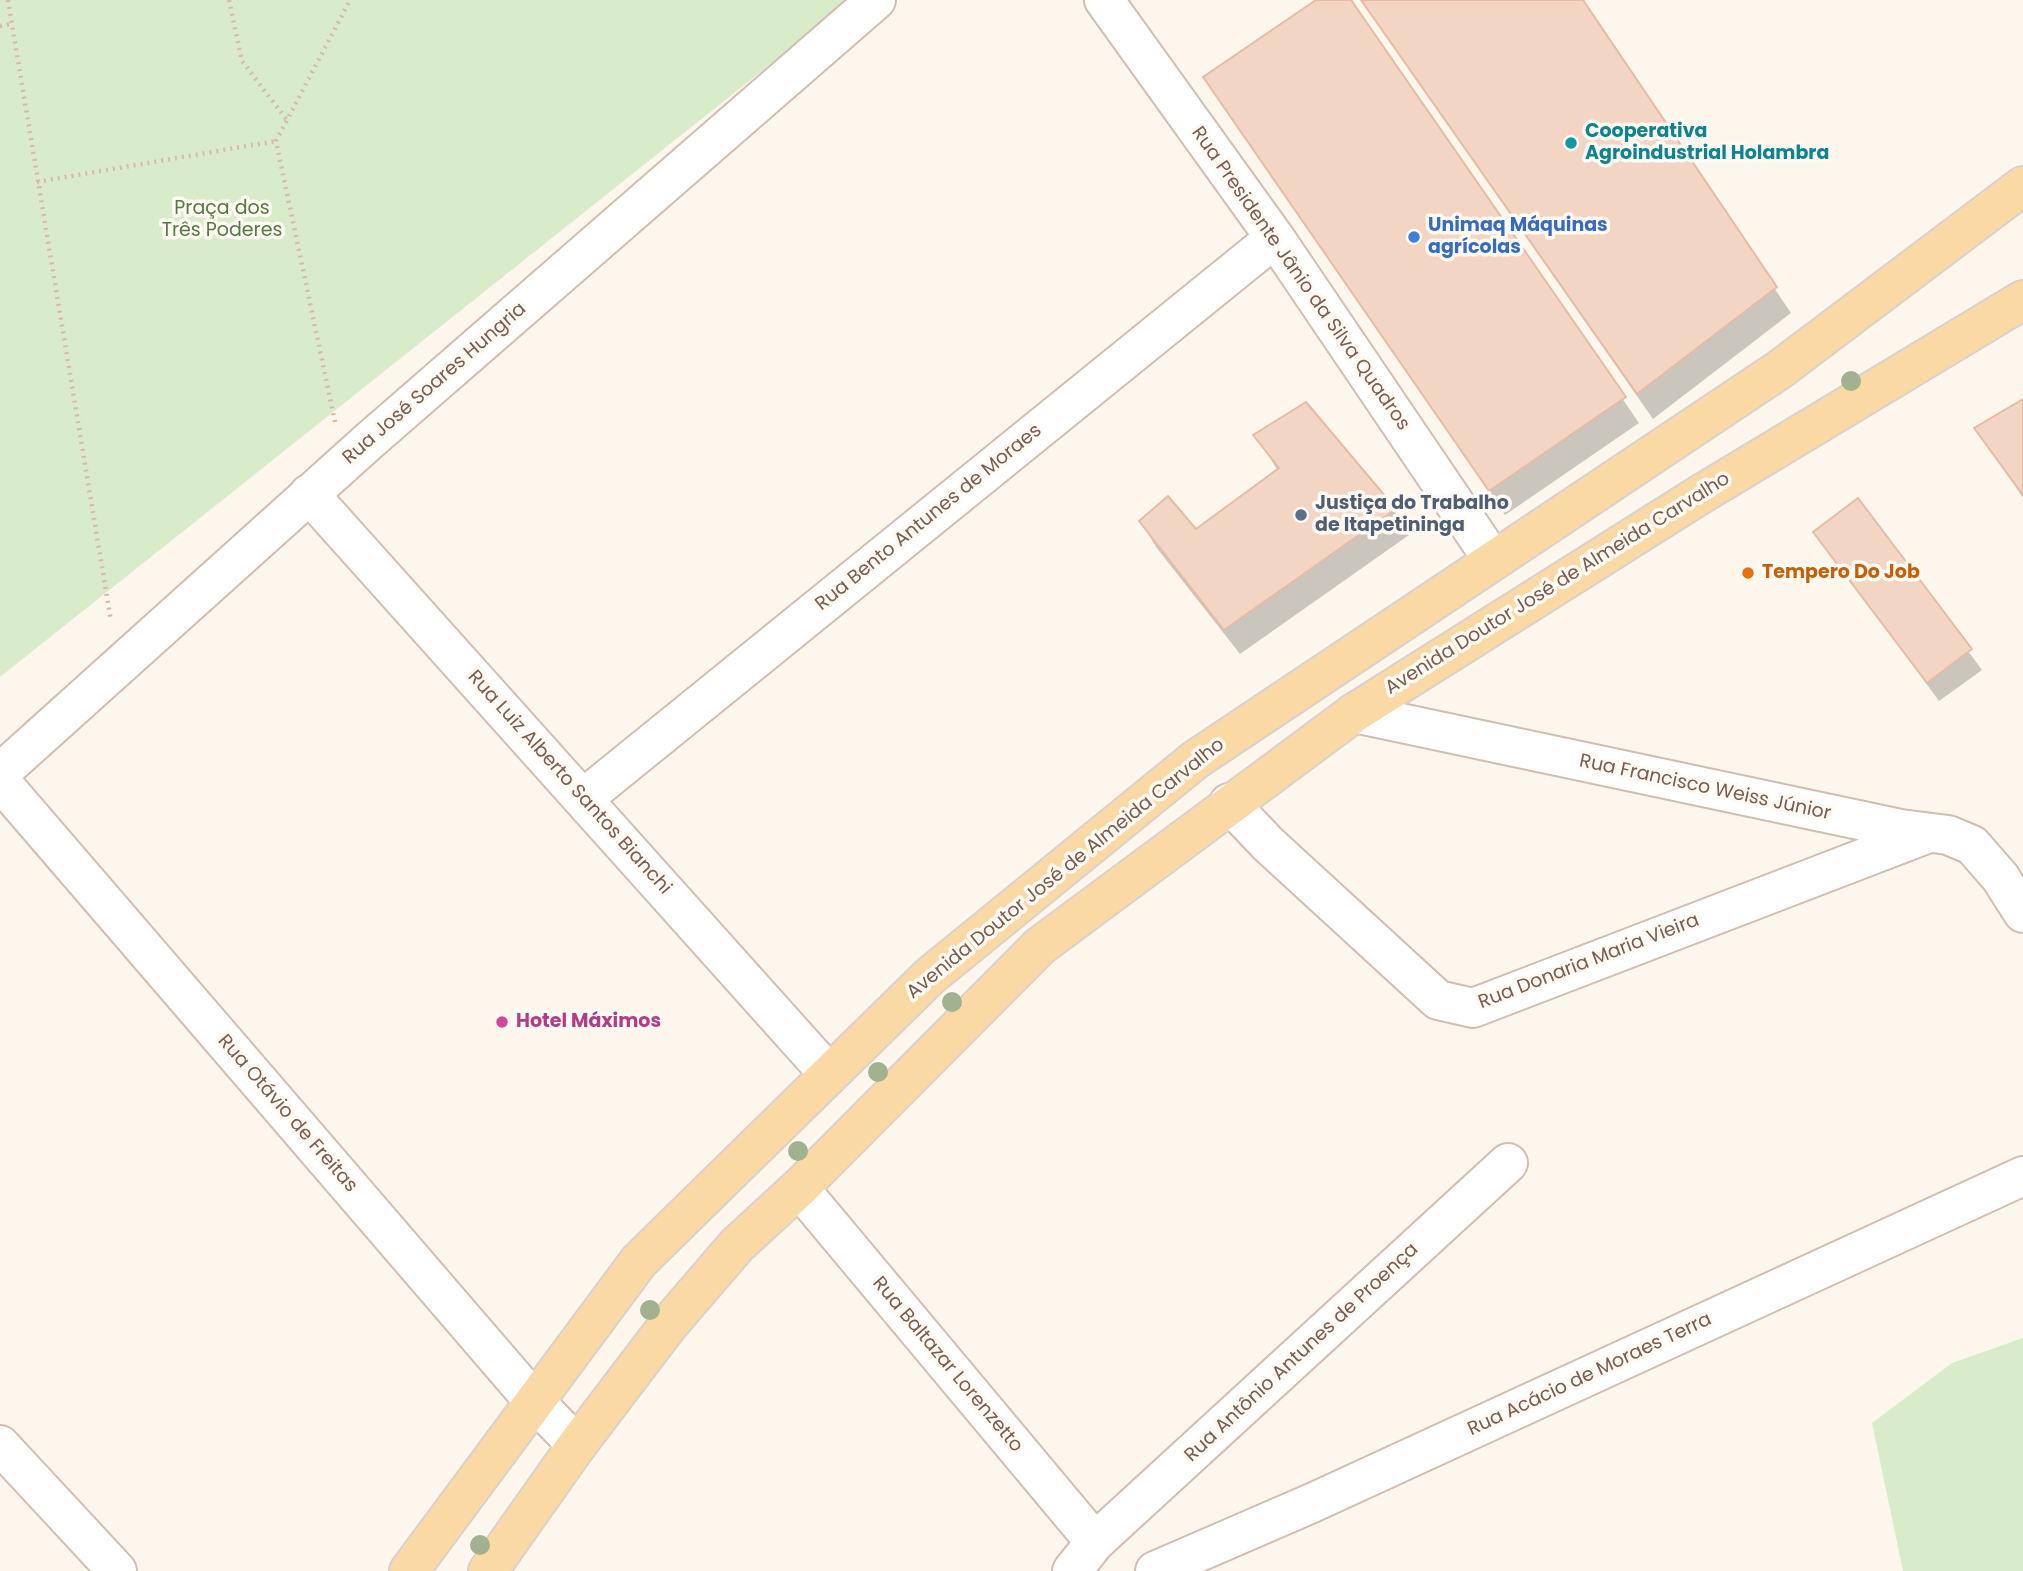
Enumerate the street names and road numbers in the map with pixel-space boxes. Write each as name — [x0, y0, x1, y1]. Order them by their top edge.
street label: Rua Presidente Jânio da Silva Quadros — [1186, 123, 1414, 435]
street label: Rua José Soares Hungria — [339, 298, 531, 470]
street label: Rua Bento Antunes de Moraes — [811, 420, 1047, 616]
street label: Avenida Doutor José de Almeida Carvalho — [1382, 468, 1734, 700]
street label: Rua Luiz Alberto Santos Bianchi — [462, 666, 676, 900]
street label: Avenida Doutor José de Almeida Carvalho — [903, 734, 1229, 1004]
street label: Rua Francisco Weiss Júnior — [1577, 750, 1833, 826]
street label: Rua Donaria Maria Vieira — [1475, 909, 1703, 1015]
street label: Rua Otávio de Freitas — [212, 1031, 362, 1197]
street label: Rua Antônio Antunes de Proença — [1181, 1239, 1423, 1467]
street label: Rua Baltazar Lorenzetto — [867, 1273, 1027, 1457]
street label: Rua Acácio de Moraes Terra — [1465, 1308, 1715, 1442]

